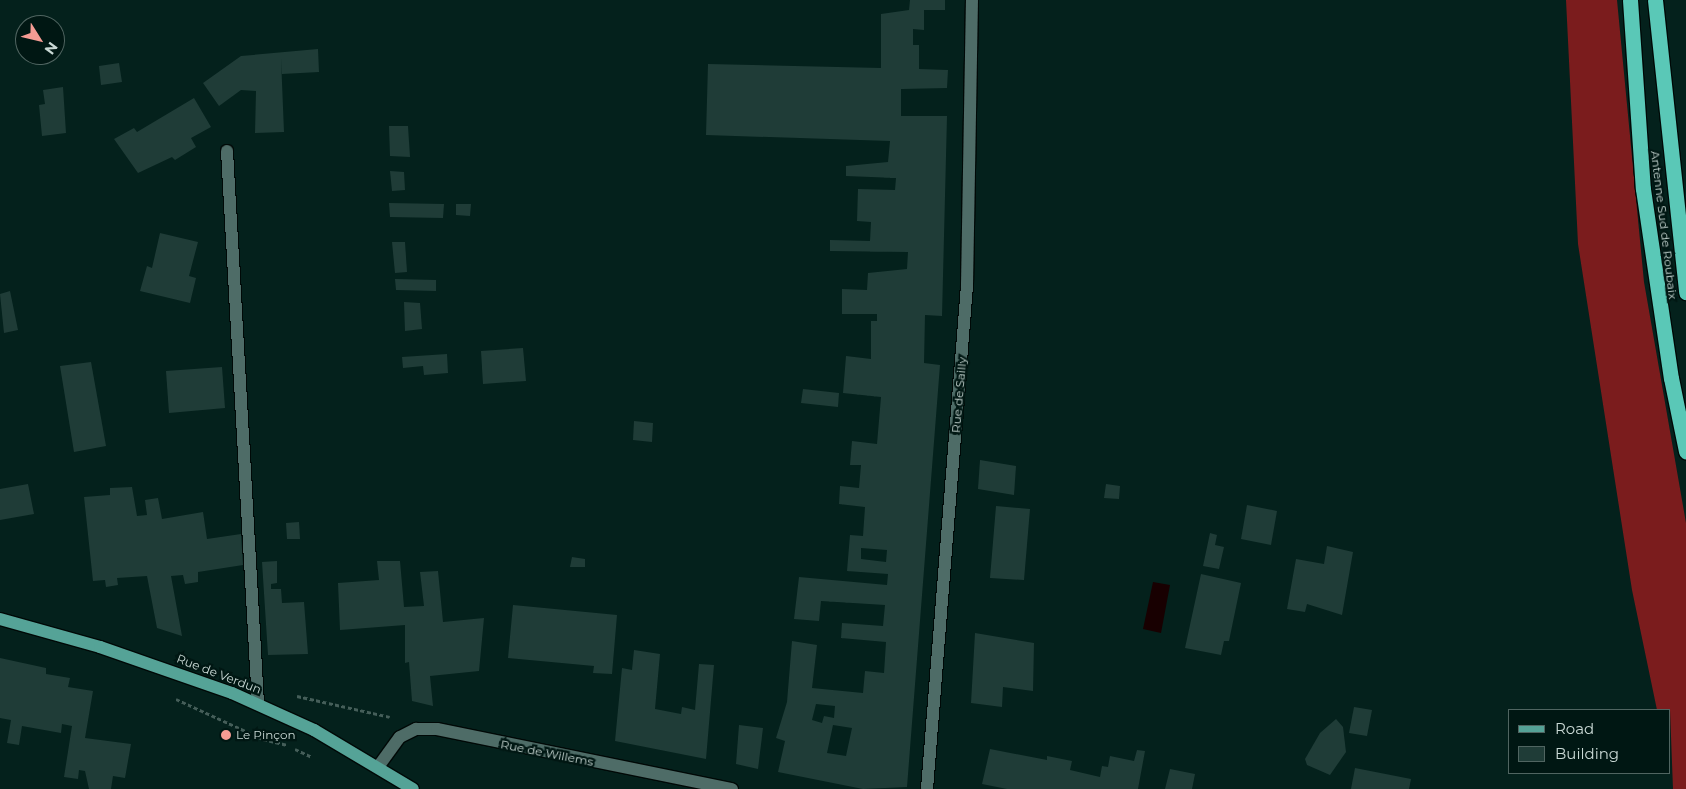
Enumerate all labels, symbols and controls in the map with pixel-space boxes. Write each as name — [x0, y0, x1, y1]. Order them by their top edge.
north arrow — [15, 15, 65, 65]
text: N — [41, 38, 62, 58]
street label: Antenne Sud de Roubaix — [1648, 150, 1680, 300]
street label: Rue de Sailly — [949, 356, 969, 434]
street label: Rue de Verdun — [175, 651, 263, 697]
legend — [1508, 709, 1671, 774]
text: Road — [1555, 719, 1594, 738]
place label: Le Pinçon — [236, 728, 296, 742]
marker: Le Pinçon — [220, 729, 232, 741]
street label: Rue de Willems — [499, 737, 595, 769]
text: Building — [1555, 744, 1619, 763]

